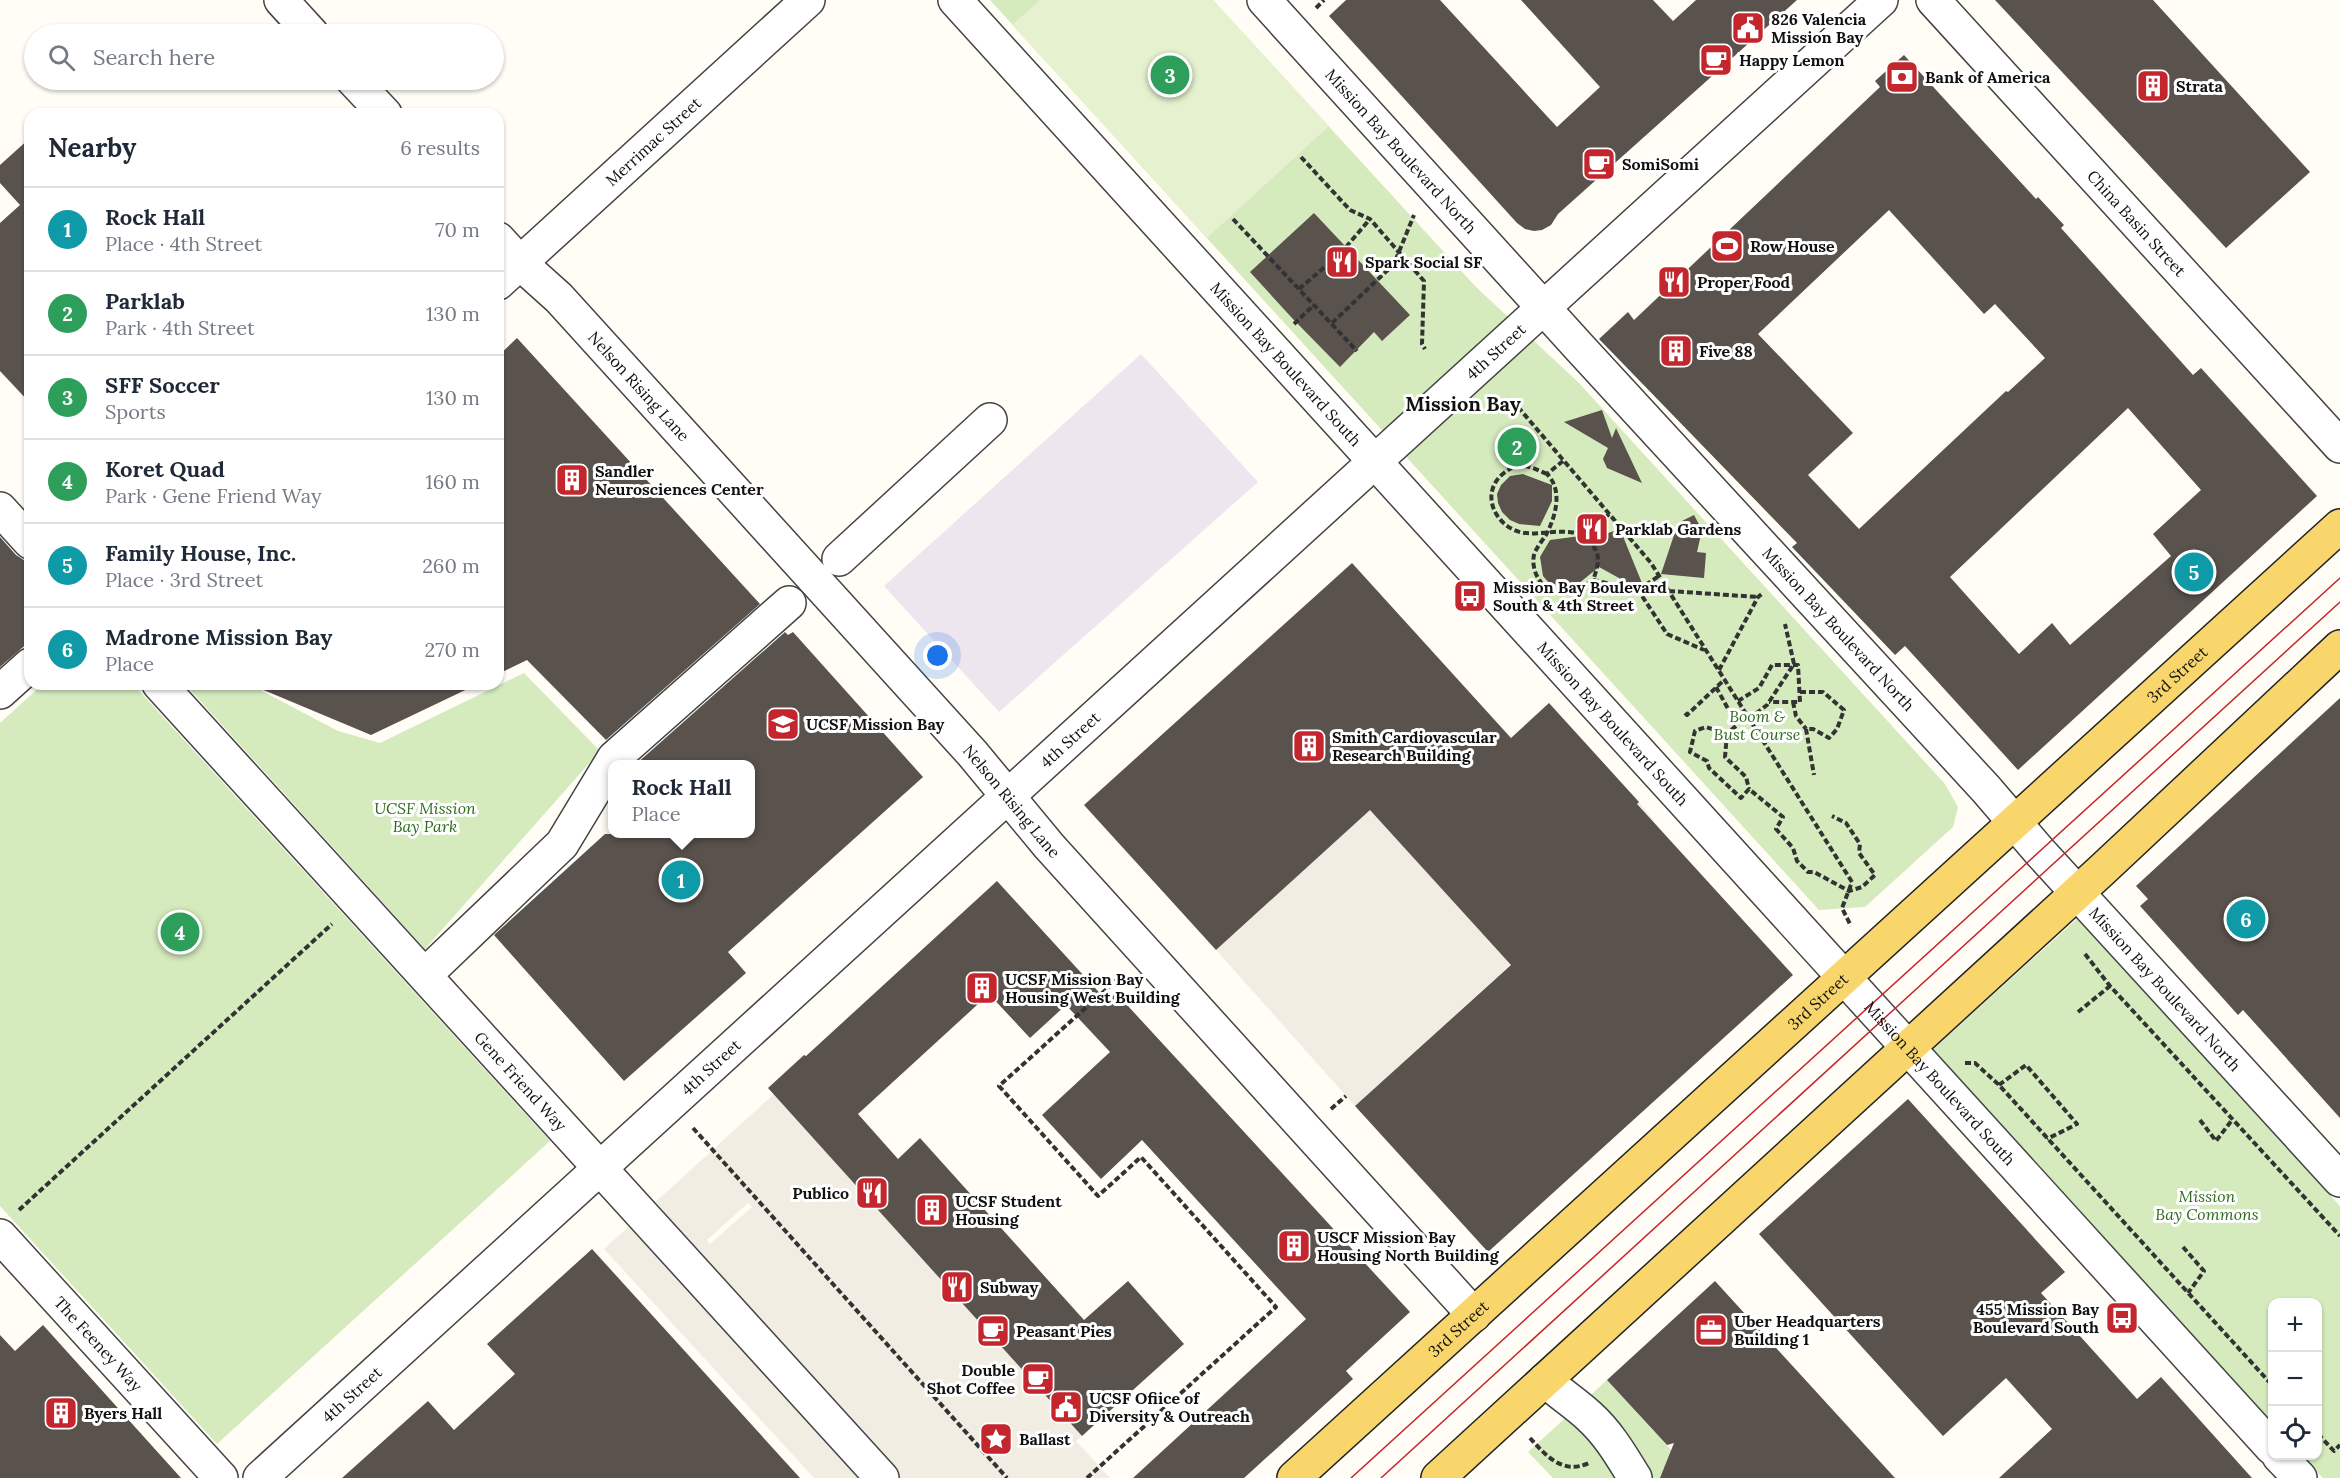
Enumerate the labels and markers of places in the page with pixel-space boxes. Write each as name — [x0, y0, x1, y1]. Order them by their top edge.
place label: 826 Valencia Mission Bay — [1771, 9, 1867, 47]
public building icon: 826 Valencia Mission Bay — [1730, 10, 1766, 46]
cafe icon: Happy Lemon — [1698, 42, 1734, 78]
place label: Happy Lemon — [1739, 50, 1845, 70]
pin: 3 — [1150, 52, 1190, 98]
bank icon: Bank of America — [1884, 59, 1920, 95]
place label: Bank of America — [1925, 67, 2051, 87]
building icon: Strata — [2135, 68, 2171, 104]
place label: Strata — [2176, 76, 2224, 96]
cafe icon: SomiSomi — [1581, 146, 1617, 182]
place label: SomiSomi — [1622, 154, 1699, 174]
sports icon: Row House — [1709, 228, 1745, 264]
place label: Row House — [1750, 236, 1835, 256]
restaurant icon: Spark Social SF — [1324, 244, 1360, 280]
place label: Spark Social SF — [1365, 252, 1482, 272]
restaurant icon: Proper Food — [1656, 264, 1692, 300]
place label: Proper Food — [1697, 272, 1791, 292]
building icon: Five 88 — [1658, 333, 1694, 369]
place label: Five 88 — [1699, 341, 1753, 361]
pin: 2 — [1498, 424, 1537, 470]
place label: Sandler Neurosciences Center — [595, 461, 764, 499]
building icon: Sandler Neurosciences Center — [554, 462, 590, 498]
restaurant icon: Parklab Gardens — [1574, 511, 1610, 547]
place label: Parklab Gardens — [1615, 519, 1742, 539]
pin: 5 — [2174, 550, 2214, 594]
place label: Mission Bay Boulevard South & 4th Street — [1493, 577, 1667, 615]
bus stop icon: Mission Bay Boulevard South & 4th Street — [1452, 578, 1488, 614]
school or university icon: UCSF Mission Bay — [765, 706, 801, 742]
place label: UCSF Mission Bay — [806, 714, 945, 734]
place label: Smith Cardiovascular Research Building — [1332, 727, 1497, 765]
building icon: Smith Cardiovascular Research Building — [1291, 728, 1327, 764]
pin: 1 — [662, 858, 700, 902]
pin: 6 — [2226, 896, 2266, 942]
pin: 4 — [160, 910, 200, 954]
place label: UCSF Mission Bay Housing West Building — [1005, 969, 1181, 1007]
building icon: UCSF Mission Bay Housing West Building — [964, 970, 1000, 1006]
restaurant icon: Publico — [854, 1175, 890, 1211]
place label: Publico — [792, 1183, 849, 1203]
place label: UCSF Student Housing — [955, 1191, 1062, 1229]
building icon: UCSF Student Housing — [914, 1192, 950, 1228]
place label: USCF Mission Bay Housing North Building — [1317, 1227, 1500, 1265]
building icon: USCF Mission Bay Housing North Building — [1276, 1228, 1312, 1264]
restaurant icon: Subway — [939, 1269, 975, 1305]
place label: Subway — [980, 1277, 1038, 1297]
place label: 455 Mission Bay Boulevard South — [1973, 1299, 2099, 1337]
bus stop icon: 455 Mission Bay Boulevard South — [2104, 1300, 2140, 1336]
place label: Uber Headquarters Building 1 — [1734, 1311, 1881, 1349]
office icon: Uber Headquarters Building 1 — [1693, 1312, 1729, 1348]
cafe icon: Peasant Pies — [975, 1313, 1011, 1349]
place label: Peasant Pies — [1016, 1321, 1112, 1341]
place label: Double Shot Coffee — [927, 1360, 1015, 1398]
cafe icon: Double Shot Coffee — [1020, 1361, 1056, 1397]
place label: UCSF Ofiice of Diversity & Outreach — [1089, 1388, 1250, 1426]
public building icon: UCSF Ofiice of Diversity & Outreach — [1048, 1389, 1084, 1425]
building icon: Byers Hall — [43, 1395, 79, 1431]
place label: Byers Hall — [84, 1403, 162, 1423]
place icon: Ballast — [978, 1421, 1014, 1457]
place label: Ballast — [1019, 1429, 1071, 1449]

